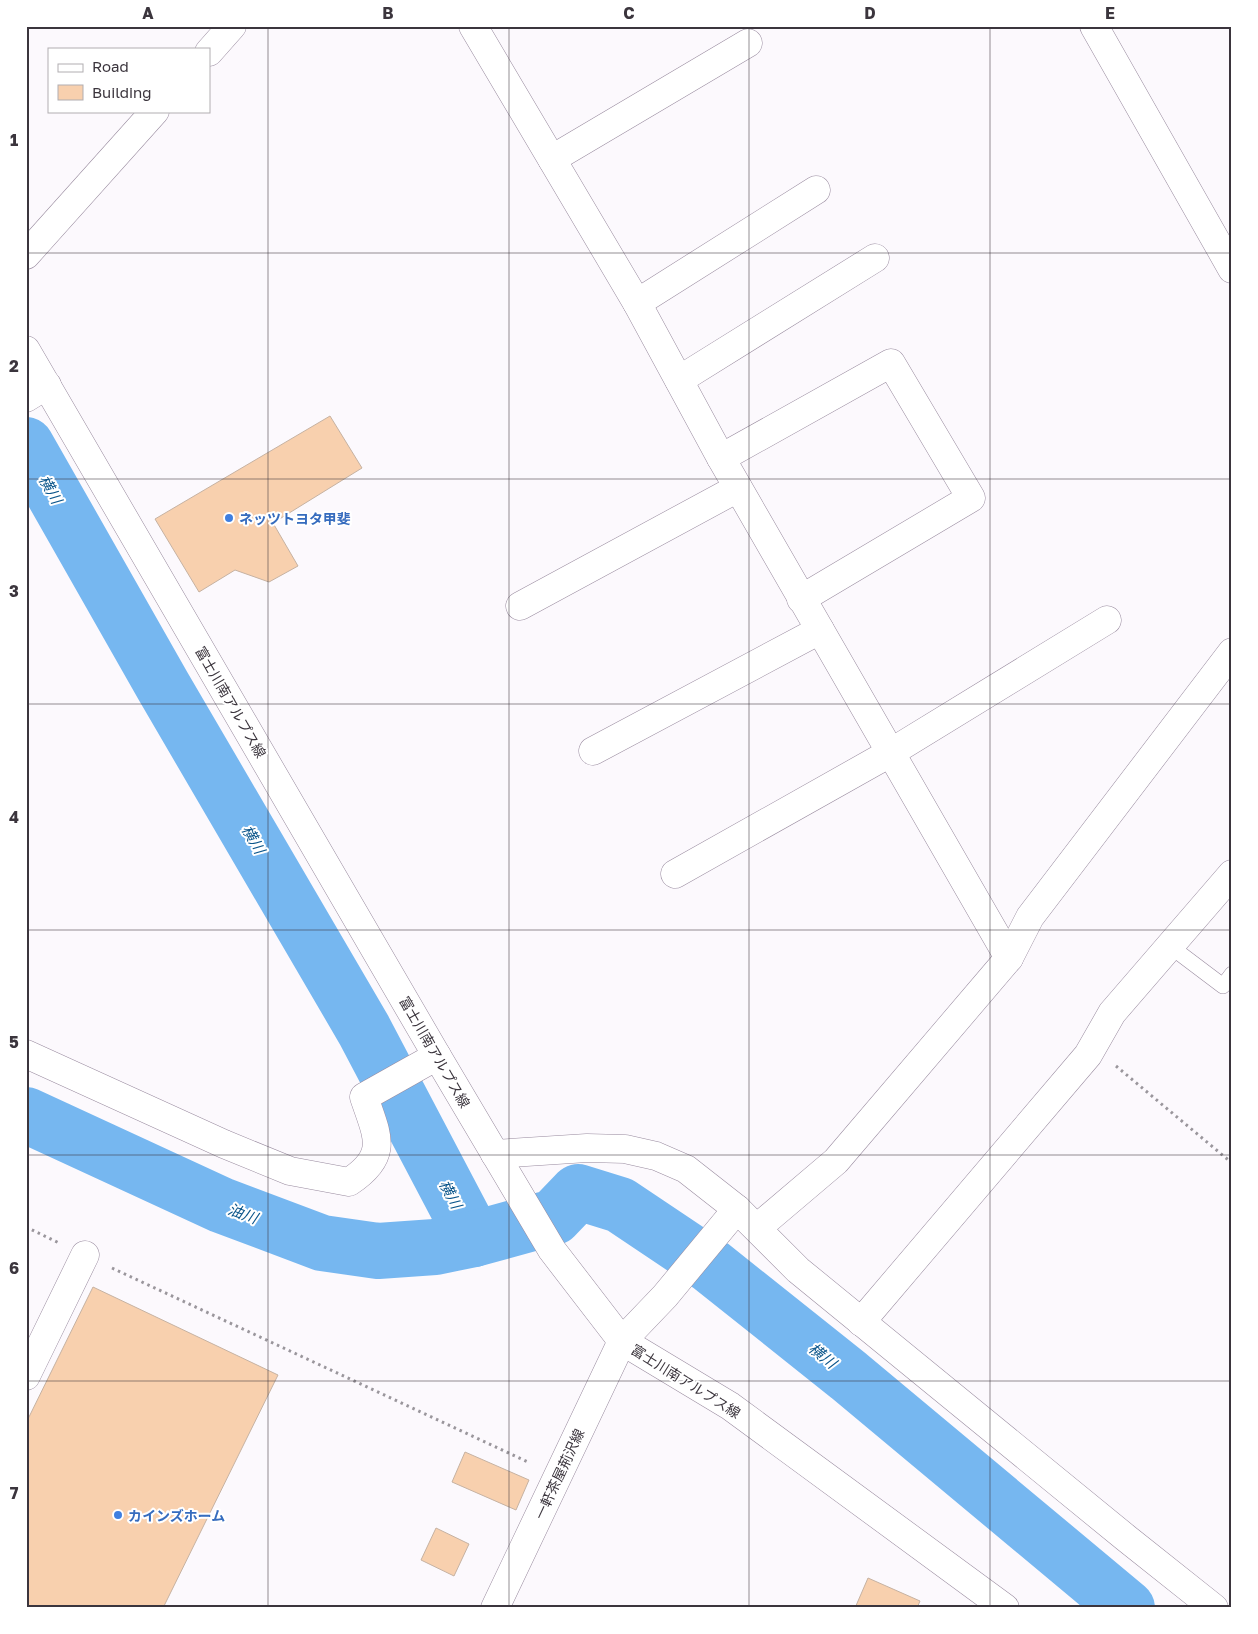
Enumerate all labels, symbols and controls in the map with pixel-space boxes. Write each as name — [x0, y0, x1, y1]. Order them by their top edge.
text: A — [142, 3, 154, 23]
text: B — [382, 3, 394, 23]
text: C — [623, 3, 635, 23]
text: D — [864, 3, 876, 23]
text: E — [1105, 3, 1115, 23]
legend — [48, 48, 210, 112]
text: Road — [92, 57, 129, 75]
text: Building — [92, 83, 152, 101]
text: 1 — [10, 130, 18, 150]
text: 2 — [9, 356, 19, 376]
water label: 横川 — [36, 472, 67, 508]
place label: ネッツトヨタ甲斐 — [239, 510, 351, 527]
marker: ネッツトヨタ甲斐 — [223, 512, 235, 524]
text: 3 — [9, 581, 19, 601]
street label: 富士川南アルプス線 — [192, 643, 270, 761]
text: 4 — [9, 807, 19, 827]
water label: 横川 — [239, 822, 270, 858]
street label: 富士川南アルプス線 — [396, 993, 474, 1111]
text: 5 — [9, 1032, 19, 1052]
water label: 横川 — [436, 1177, 467, 1213]
water label: 油川 — [226, 1199, 262, 1227]
text: 6 — [9, 1258, 19, 1278]
water label: 横川 — [806, 1339, 842, 1373]
street label: 富士川南アルプス線 — [628, 1340, 744, 1422]
street label: 一軒茶屋荊沢線 — [531, 1426, 587, 1522]
text: 7 — [10, 1483, 19, 1503]
place label: カインズホーム — [128, 1507, 225, 1524]
marker: カインズホーム — [112, 1509, 124, 1521]

